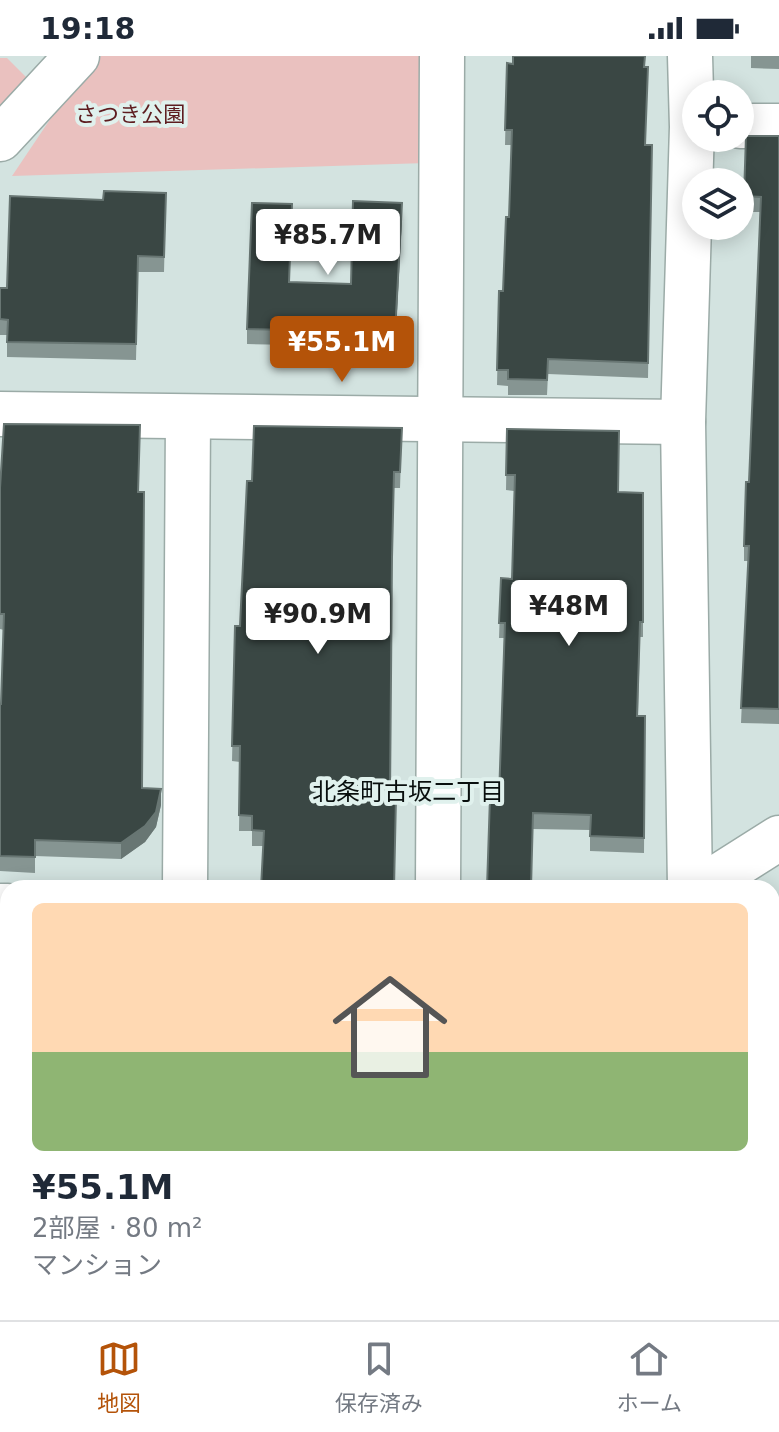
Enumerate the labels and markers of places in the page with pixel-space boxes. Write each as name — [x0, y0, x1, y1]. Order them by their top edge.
pin: ¥85.7M — [263, 209, 393, 277]
pin: ¥55.1M — [277, 316, 407, 384]
pin: ¥48M — [522, 580, 616, 648]
pin: ¥90.9M — [253, 588, 383, 656]

